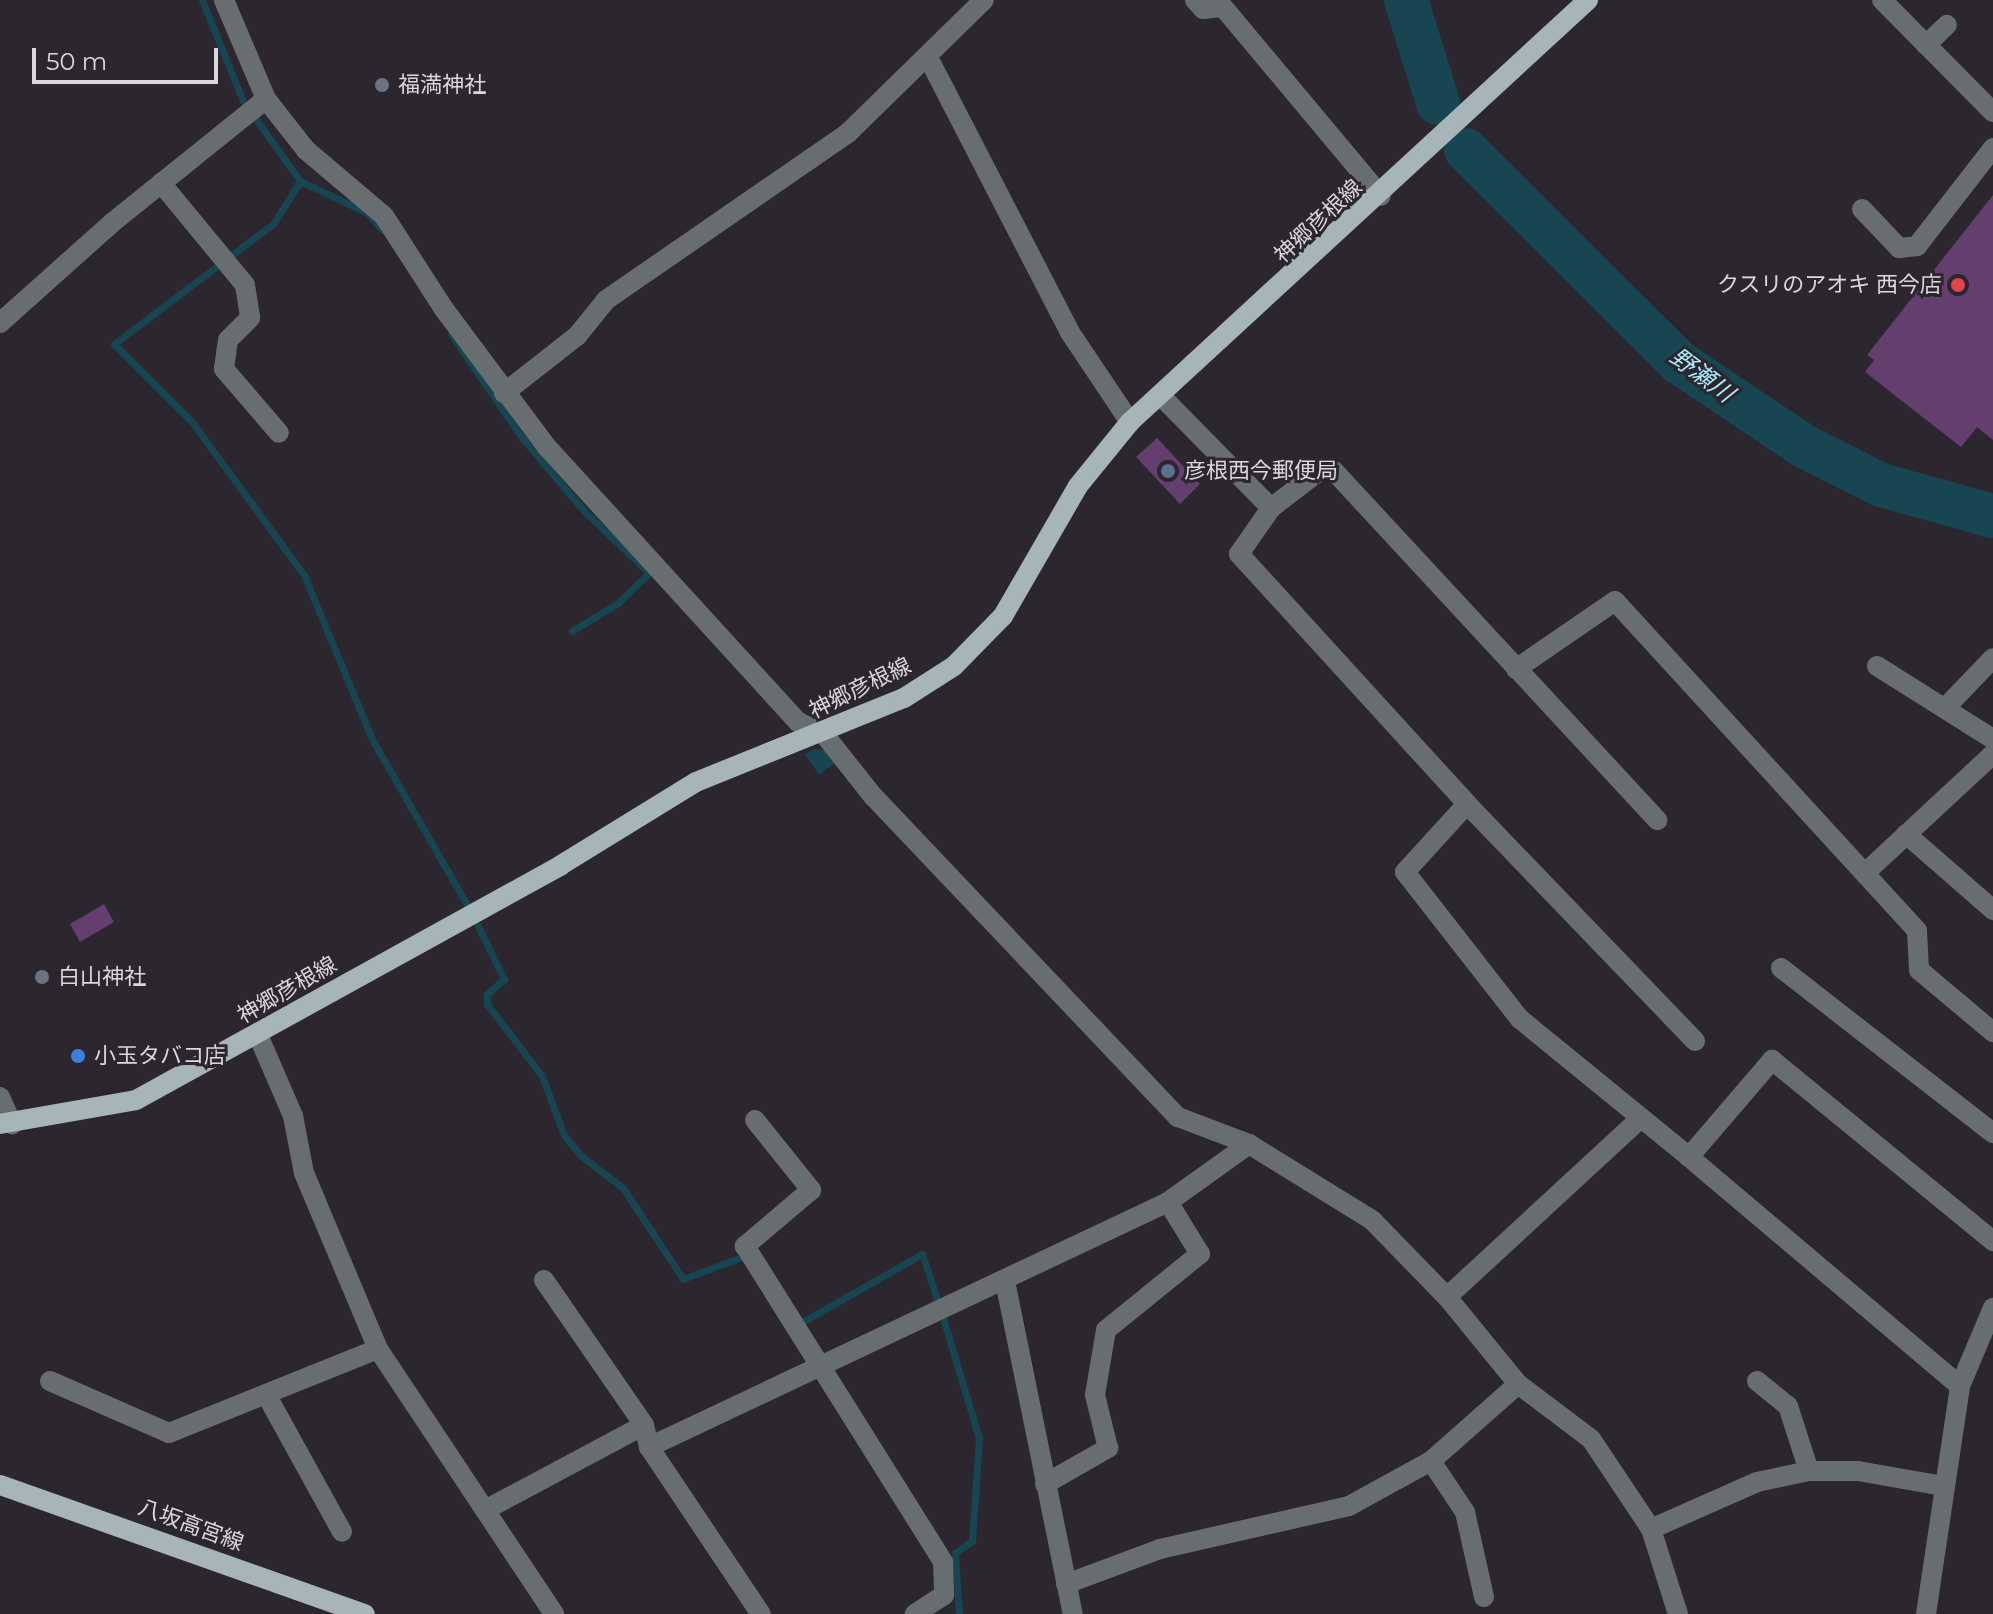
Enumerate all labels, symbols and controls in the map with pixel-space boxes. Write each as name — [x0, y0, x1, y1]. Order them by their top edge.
scale bar — [36, 32, 222, 82]
text: 50 m — [46, 47, 107, 76]
place label: 福満神社 — [398, 72, 486, 98]
marker: 福満神社 — [373, 76, 391, 94]
street label: 神郷彦根線 — [1269, 174, 1367, 268]
place label: クスリのアオキ 西今店 — [1716, 272, 1942, 298]
marker: クスリのアオキ 西今店 — [1949, 276, 1967, 294]
water label: 野瀬川 — [1665, 342, 1739, 408]
place label: 彦根西今郵便局 — [1184, 458, 1338, 484]
marker: 彦根西今郵便局 — [1159, 462, 1177, 480]
street label: 神郷彦根線 — [805, 652, 915, 724]
street label: 神郷彦根線 — [233, 951, 341, 1029]
place label: 白山神社 — [58, 964, 146, 990]
marker: 白山神社 — [33, 968, 51, 986]
place label: 小玉タバコ店 — [94, 1043, 226, 1069]
marker: 小玉タバコ店 — [69, 1047, 87, 1065]
street label: 八坂高宮線 — [135, 1494, 247, 1556]

